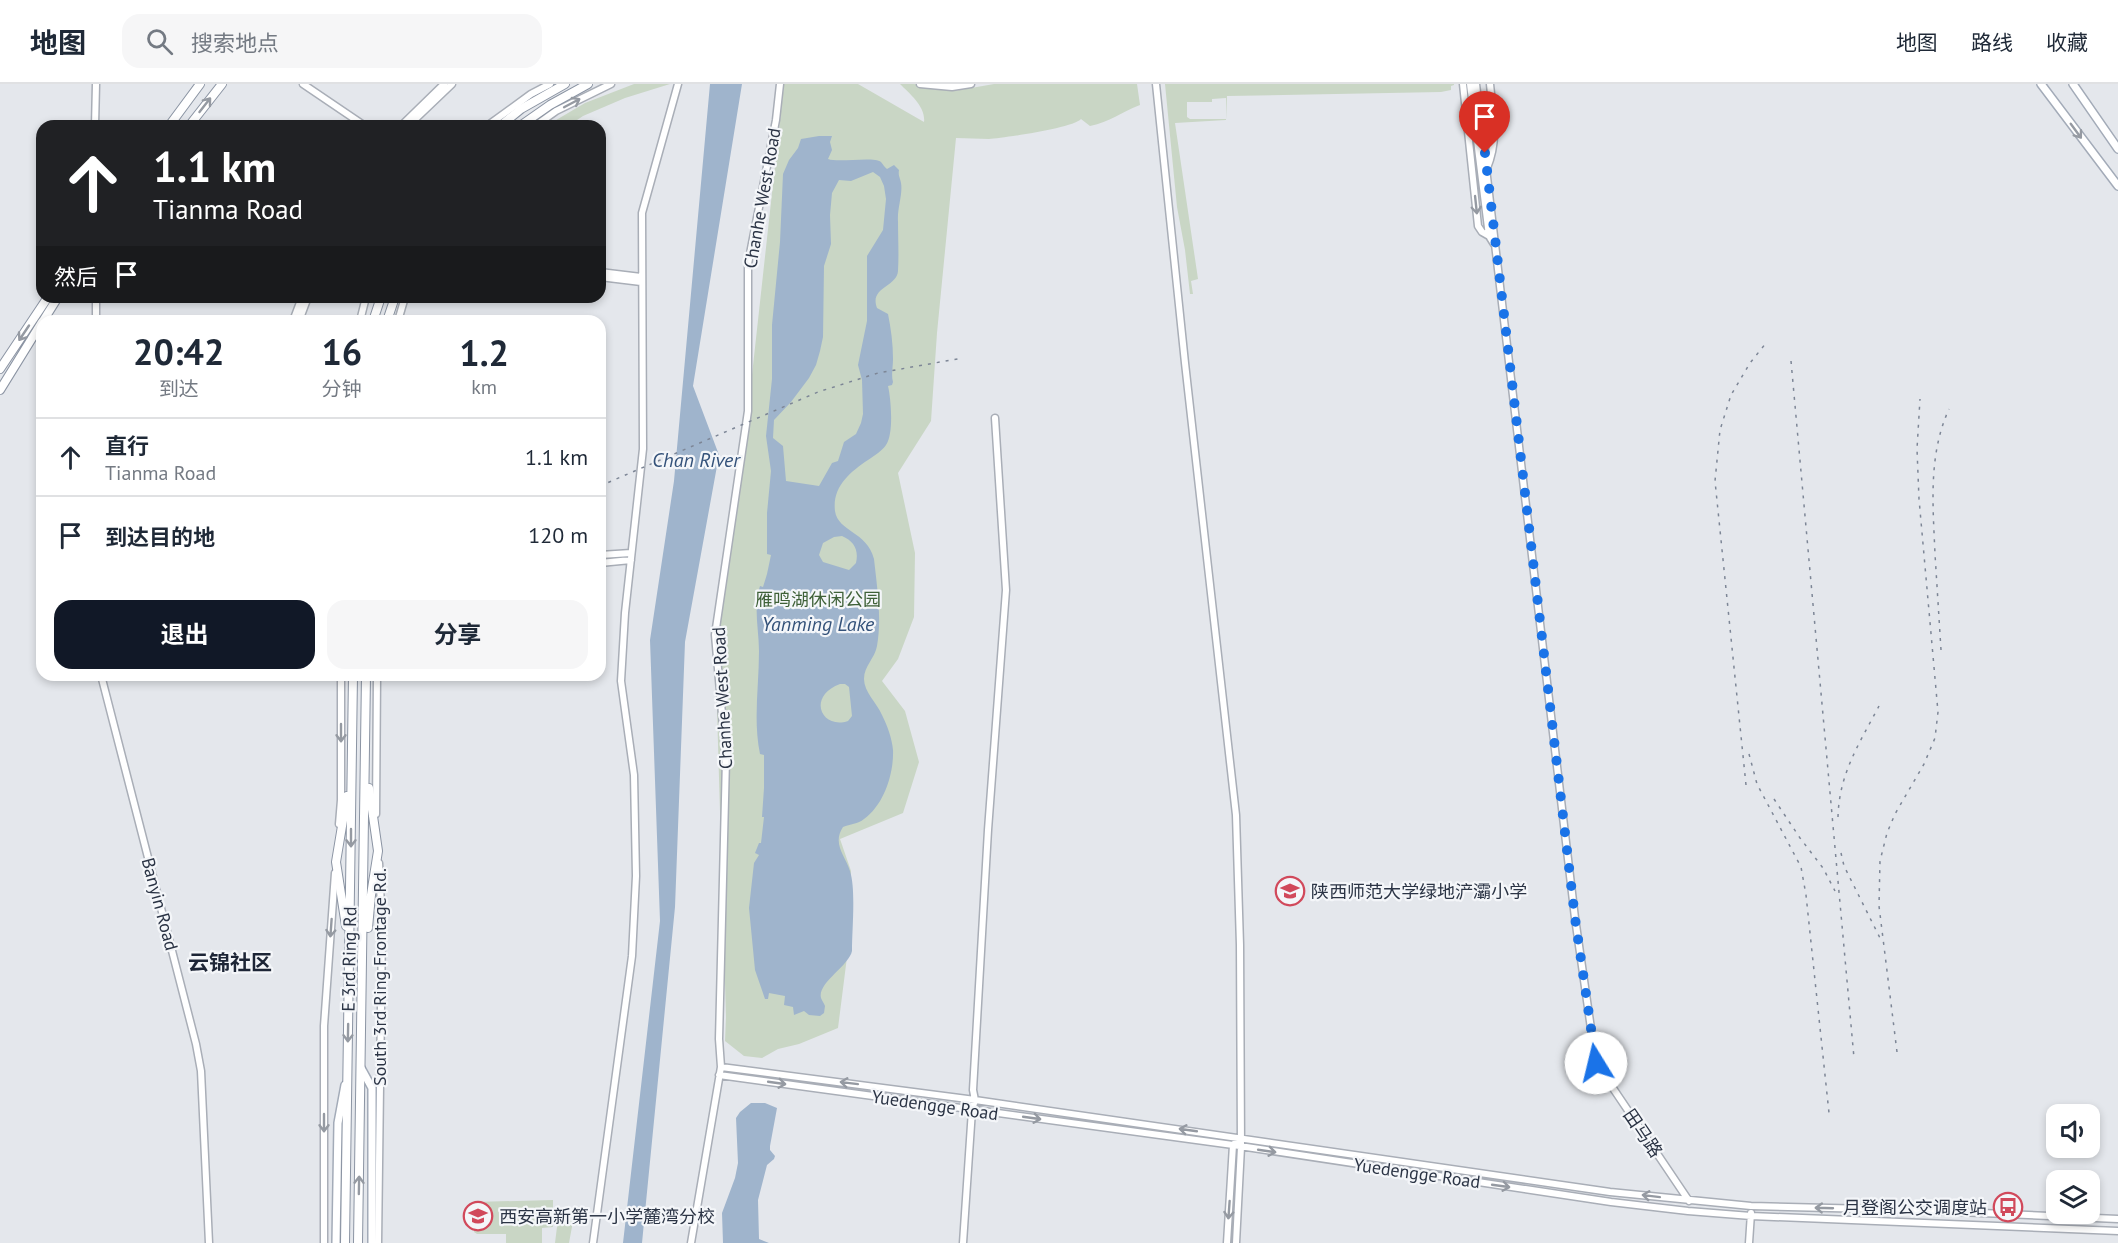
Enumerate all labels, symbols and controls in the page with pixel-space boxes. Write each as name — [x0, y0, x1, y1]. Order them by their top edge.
search box — [122, 14, 542, 68]
text: 地图 — [30, 24, 86, 61]
icon: search — [143, 25, 176, 58]
text: 搜索地点 — [191, 29, 279, 57]
text: 地图 — [1896, 29, 1938, 56]
text: 路线 — [1971, 29, 2013, 56]
text: 收藏 — [2046, 29, 2088, 56]
pin — [1459, 91, 1510, 153]
one-way arrow — [199, 97, 212, 113]
one-way arrow — [563, 97, 580, 109]
icon: arrive — [1468, 100, 1501, 133]
one-way arrow — [2070, 123, 2082, 139]
street label: Chanhe West Road — [738, 126, 786, 270]
text: 1.1 km — [153, 139, 276, 194]
icon: ahead — [54, 144, 132, 222]
text: Tianma Road — [153, 192, 303, 226]
one-way arrow — [1471, 194, 1482, 214]
icon: arrive — [110, 258, 143, 291]
text: 然后 — [54, 263, 98, 291]
one-way arrow — [18, 324, 30, 341]
text: 20:42 — [133, 328, 224, 375]
text: 16 — [321, 328, 362, 375]
text: 1.2 — [459, 329, 509, 376]
text: km — [471, 374, 497, 400]
text: 到达 — [159, 376, 199, 402]
text: 分钟 — [322, 376, 362, 402]
text: 直行 — [105, 432, 149, 460]
icon: ahead — [54, 441, 87, 474]
text: 1.1 km — [525, 443, 588, 471]
water label: Chan River — [652, 447, 741, 473]
text: Tianma Road — [105, 460, 216, 486]
icon: arrive — [54, 519, 87, 552]
text: 120 m — [528, 521, 588, 549]
text: 到达目的地 — [105, 523, 215, 551]
park label: 雁鸣湖休闲公园 — [755, 588, 881, 611]
button: 退出 — [54, 600, 315, 669]
button: 分享 — [327, 600, 588, 669]
water label: Yanming Lake — [762, 611, 875, 637]
street label: Chanhe West Road — [707, 626, 737, 770]
one-way arrow — [335, 723, 347, 743]
one-way arrow — [345, 828, 357, 848]
street label: Banyin Road — [137, 855, 183, 953]
street label: South 3rd Ring Frontage Rd. — [368, 868, 391, 1086]
school or university icon: 陕西师范大学绿地浐灞小学 — [1274, 875, 1306, 907]
place label: 陕西师范大学绿地浐灞小学 — [1311, 880, 1527, 903]
street label: E 3rd Ring Rd — [337, 906, 361, 1012]
one-way arrow — [325, 918, 336, 938]
district label: 云锦社区 — [188, 949, 272, 976]
one-way arrow — [342, 1023, 354, 1043]
position arrow — [1564, 1031, 1628, 1095]
one-way arrow — [766, 1078, 786, 1089]
one-way arrow — [840, 1078, 860, 1089]
street label: Yuedengge Road — [870, 1085, 1000, 1125]
street label: 田马路 — [1618, 1104, 1668, 1162]
map controls — [2046, 1104, 2100, 1224]
button: sound — [2046, 1104, 2100, 1158]
one-way arrow — [318, 1112, 330, 1132]
one-way arrow — [1022, 1113, 1042, 1124]
one-way arrow — [1179, 1124, 1199, 1135]
one-way arrow — [1257, 1146, 1276, 1157]
street label: Yuedengge Road — [1352, 1153, 1482, 1193]
button: layers — [2046, 1170, 2100, 1224]
one-way arrow — [353, 1175, 365, 1195]
one-way arrow — [1491, 1180, 1511, 1191]
one-way arrow — [1642, 1191, 1662, 1202]
bus stop icon: 月登阁公交调度站 — [1992, 1191, 2024, 1223]
place label: 月登阁公交调度站 — [1843, 1196, 1987, 1219]
one-way arrow — [1224, 1199, 1235, 1219]
school or university icon: 西安高新第一小学麓湾分校 — [462, 1200, 494, 1232]
one-way arrow — [1814, 1203, 1834, 1214]
place label: 西安高新第一小学麓湾分校 — [499, 1205, 715, 1228]

